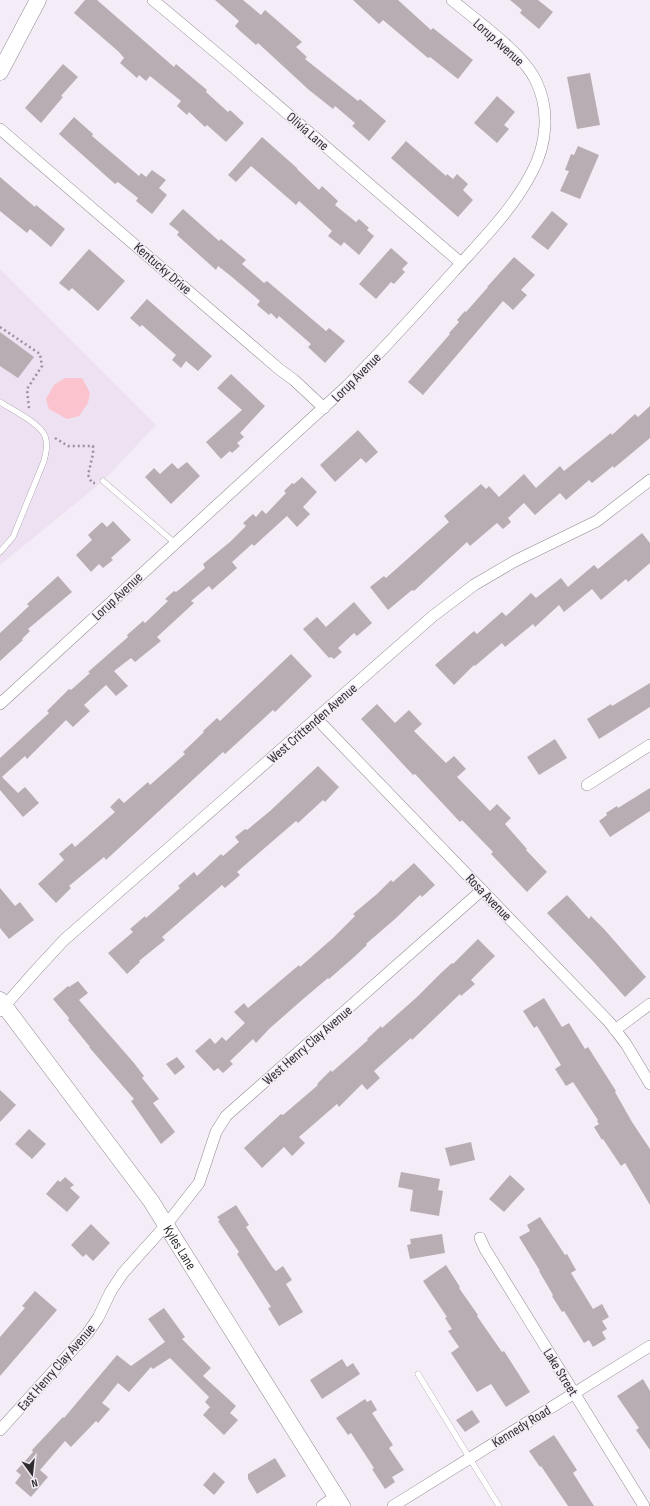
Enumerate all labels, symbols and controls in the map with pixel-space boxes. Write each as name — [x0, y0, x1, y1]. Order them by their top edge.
street label: Lorup Avenue — [470, 15, 528, 70]
street label: Olivia Lane — [283, 108, 332, 154]
street label: Kentucky Drive — [130, 239, 195, 298]
street label: Lorup Avenue — [328, 349, 385, 406]
street label: Lorup Avenue — [89, 569, 146, 624]
street label: West Crittenden Avenue — [264, 680, 361, 767]
street label: Rosa Avenue — [462, 870, 515, 924]
street label: West Henry Clay Avenue — [259, 1002, 356, 1089]
street label: Kyles Lane — [159, 1222, 200, 1273]
street label: East Henry Clay Avenue — [14, 1320, 99, 1414]
street label: Lake Street — [539, 1345, 582, 1399]
street label: Kennedy Road — [489, 1402, 554, 1451]
north arrow — [12, 1454, 52, 1494]
text: N — [30, 1476, 39, 1490]

